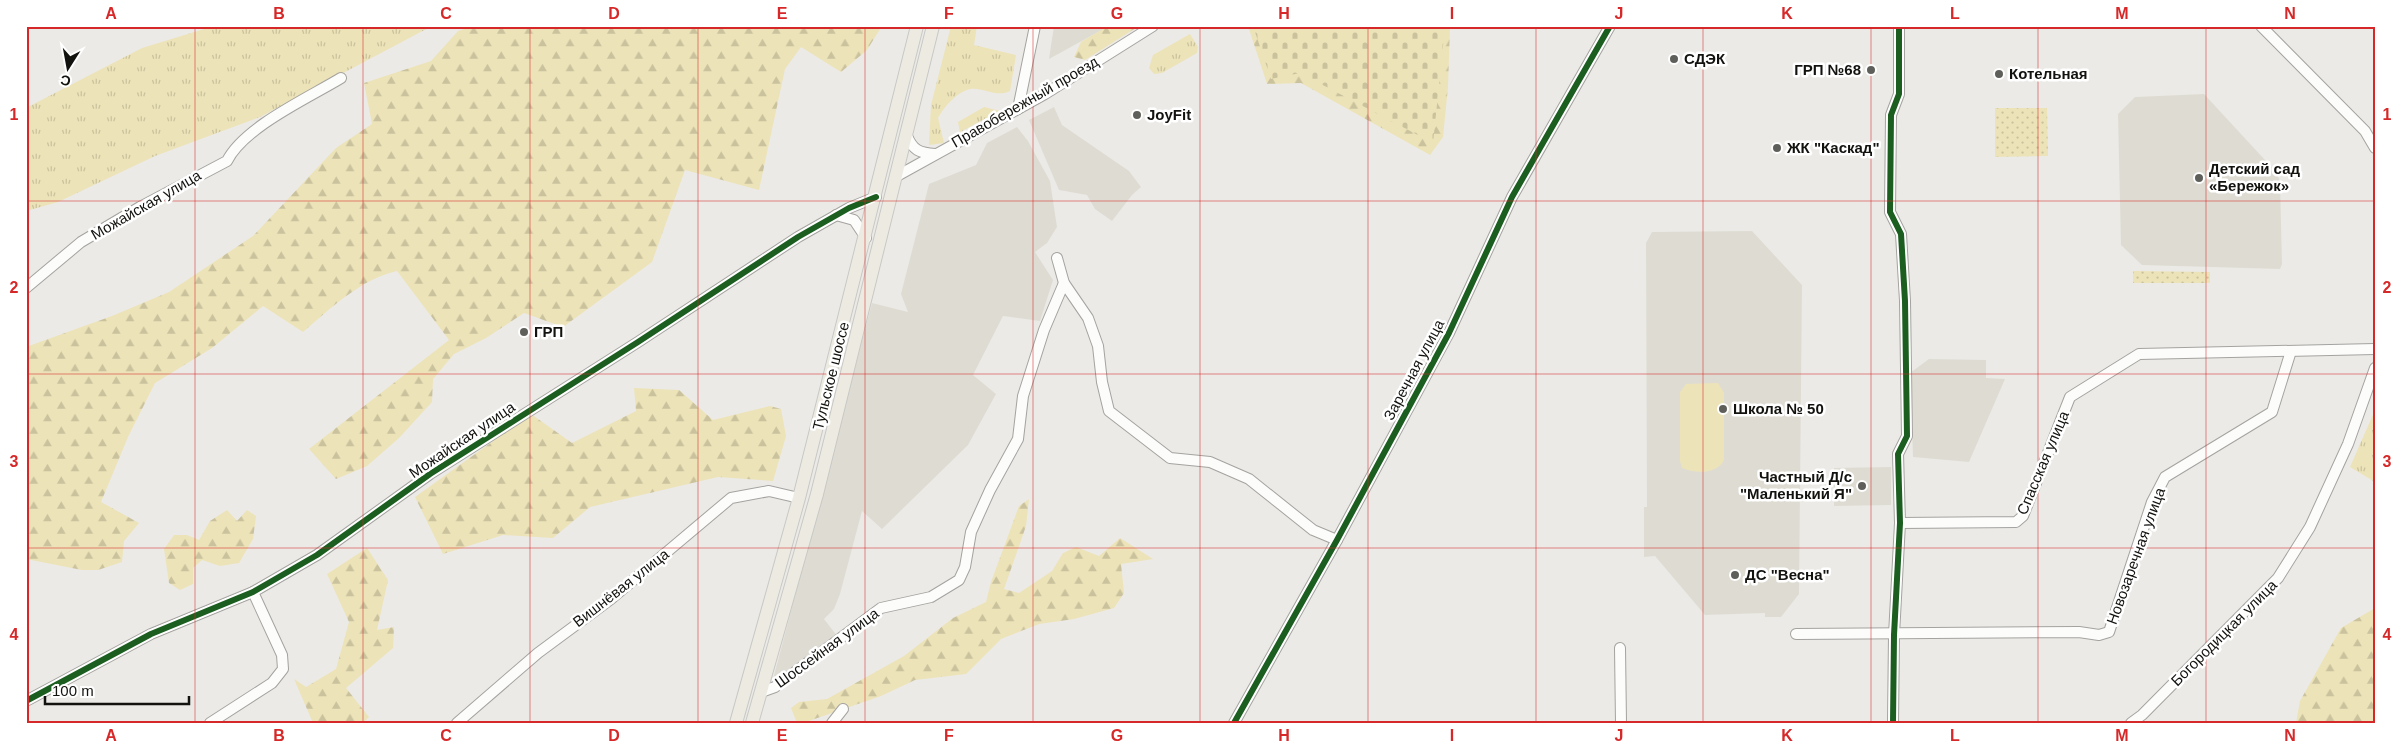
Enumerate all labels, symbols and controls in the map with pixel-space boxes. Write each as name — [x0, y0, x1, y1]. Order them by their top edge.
text: A — [105, 5, 117, 22]
text: B — [273, 5, 285, 22]
text: C — [440, 5, 452, 22]
text: D — [608, 5, 620, 22]
text: E — [777, 5, 788, 22]
text: F — [944, 5, 954, 22]
text: G — [1111, 5, 1123, 22]
text: H — [1278, 5, 1290, 22]
text: I — [1450, 5, 1454, 22]
text: J — [1615, 5, 1623, 22]
text: K — [1781, 5, 1793, 22]
text: L — [1950, 5, 1960, 22]
text: M — [2115, 5, 2129, 22]
text: N — [2284, 5, 2296, 22]
north arrow — [42, 42, 92, 92]
place label: СДЭК — [1684, 50, 1726, 67]
street label: Правобережный проезд — [948, 52, 1101, 151]
marker: СДЭК — [1668, 53, 1680, 65]
place label: ГРП №68 — [1794, 61, 1861, 78]
marker: ГРП №68 — [1865, 64, 1877, 76]
place label: Котельная — [2009, 65, 2088, 82]
marker: Котельная — [1993, 68, 2005, 80]
text: С — [59, 72, 72, 90]
text: 1 — [10, 106, 19, 123]
place label: JoyFit — [1147, 106, 1191, 123]
text: 1 — [2383, 106, 2392, 123]
marker: JoyFit — [1131, 109, 1143, 121]
place label: ЖК "Каскад" — [1786, 139, 1880, 156]
marker: ЖК "Каскад" — [1771, 142, 1783, 154]
place label: Детский сад «Бережок» — [2209, 160, 2300, 194]
street label: Можайская улица — [88, 166, 204, 243]
marker: Детский сад «Бережок» — [2193, 172, 2205, 184]
text: 2 — [10, 279, 19, 296]
text: 2 — [2383, 279, 2392, 296]
street label: Заречная улица — [1380, 316, 1448, 423]
street label: Тульское шоссе — [809, 320, 852, 432]
place label: ГРП — [534, 323, 563, 340]
marker: ГРП — [518, 326, 530, 338]
street label: Можайская улица — [406, 398, 518, 481]
place label: Школа № 50 — [1733, 400, 1824, 417]
marker: Школа № 50 — [1717, 403, 1729, 415]
street label: Спасская улица — [2013, 408, 2072, 517]
text: 3 — [10, 453, 19, 470]
text: 3 — [2383, 453, 2392, 470]
place label: Частный Д/с "Маленький Я" — [1740, 468, 1852, 502]
marker: Частный Д/с "Маленький Я" — [1856, 480, 1868, 492]
street label: Новозаречная улица — [2103, 484, 2168, 627]
street label: Вишнёвая улица — [569, 545, 672, 630]
place label: ДС "Весна" — [1745, 566, 1830, 583]
marker: ДС "Весна" — [1729, 569, 1741, 581]
street label: Богородицкая улица — [2167, 576, 2281, 689]
street label: Шоссейная улица — [772, 604, 882, 691]
text: 4 — [10, 626, 19, 643]
text: 4 — [2383, 626, 2392, 643]
scale bar — [45, 674, 189, 706]
text: 100 m — [52, 682, 94, 699]
text: A — [105, 727, 117, 744]
text: B — [273, 727, 285, 744]
text: C — [440, 727, 452, 744]
text: D — [608, 727, 620, 744]
text: E — [777, 727, 788, 744]
text: F — [944, 727, 954, 744]
text: G — [1111, 727, 1123, 744]
text: H — [1278, 727, 1290, 744]
text: I — [1450, 727, 1454, 744]
text: J — [1615, 727, 1623, 744]
text: K — [1781, 727, 1793, 744]
text: L — [1950, 727, 1960, 744]
text: M — [2115, 727, 2129, 744]
text: N — [2284, 727, 2296, 744]

